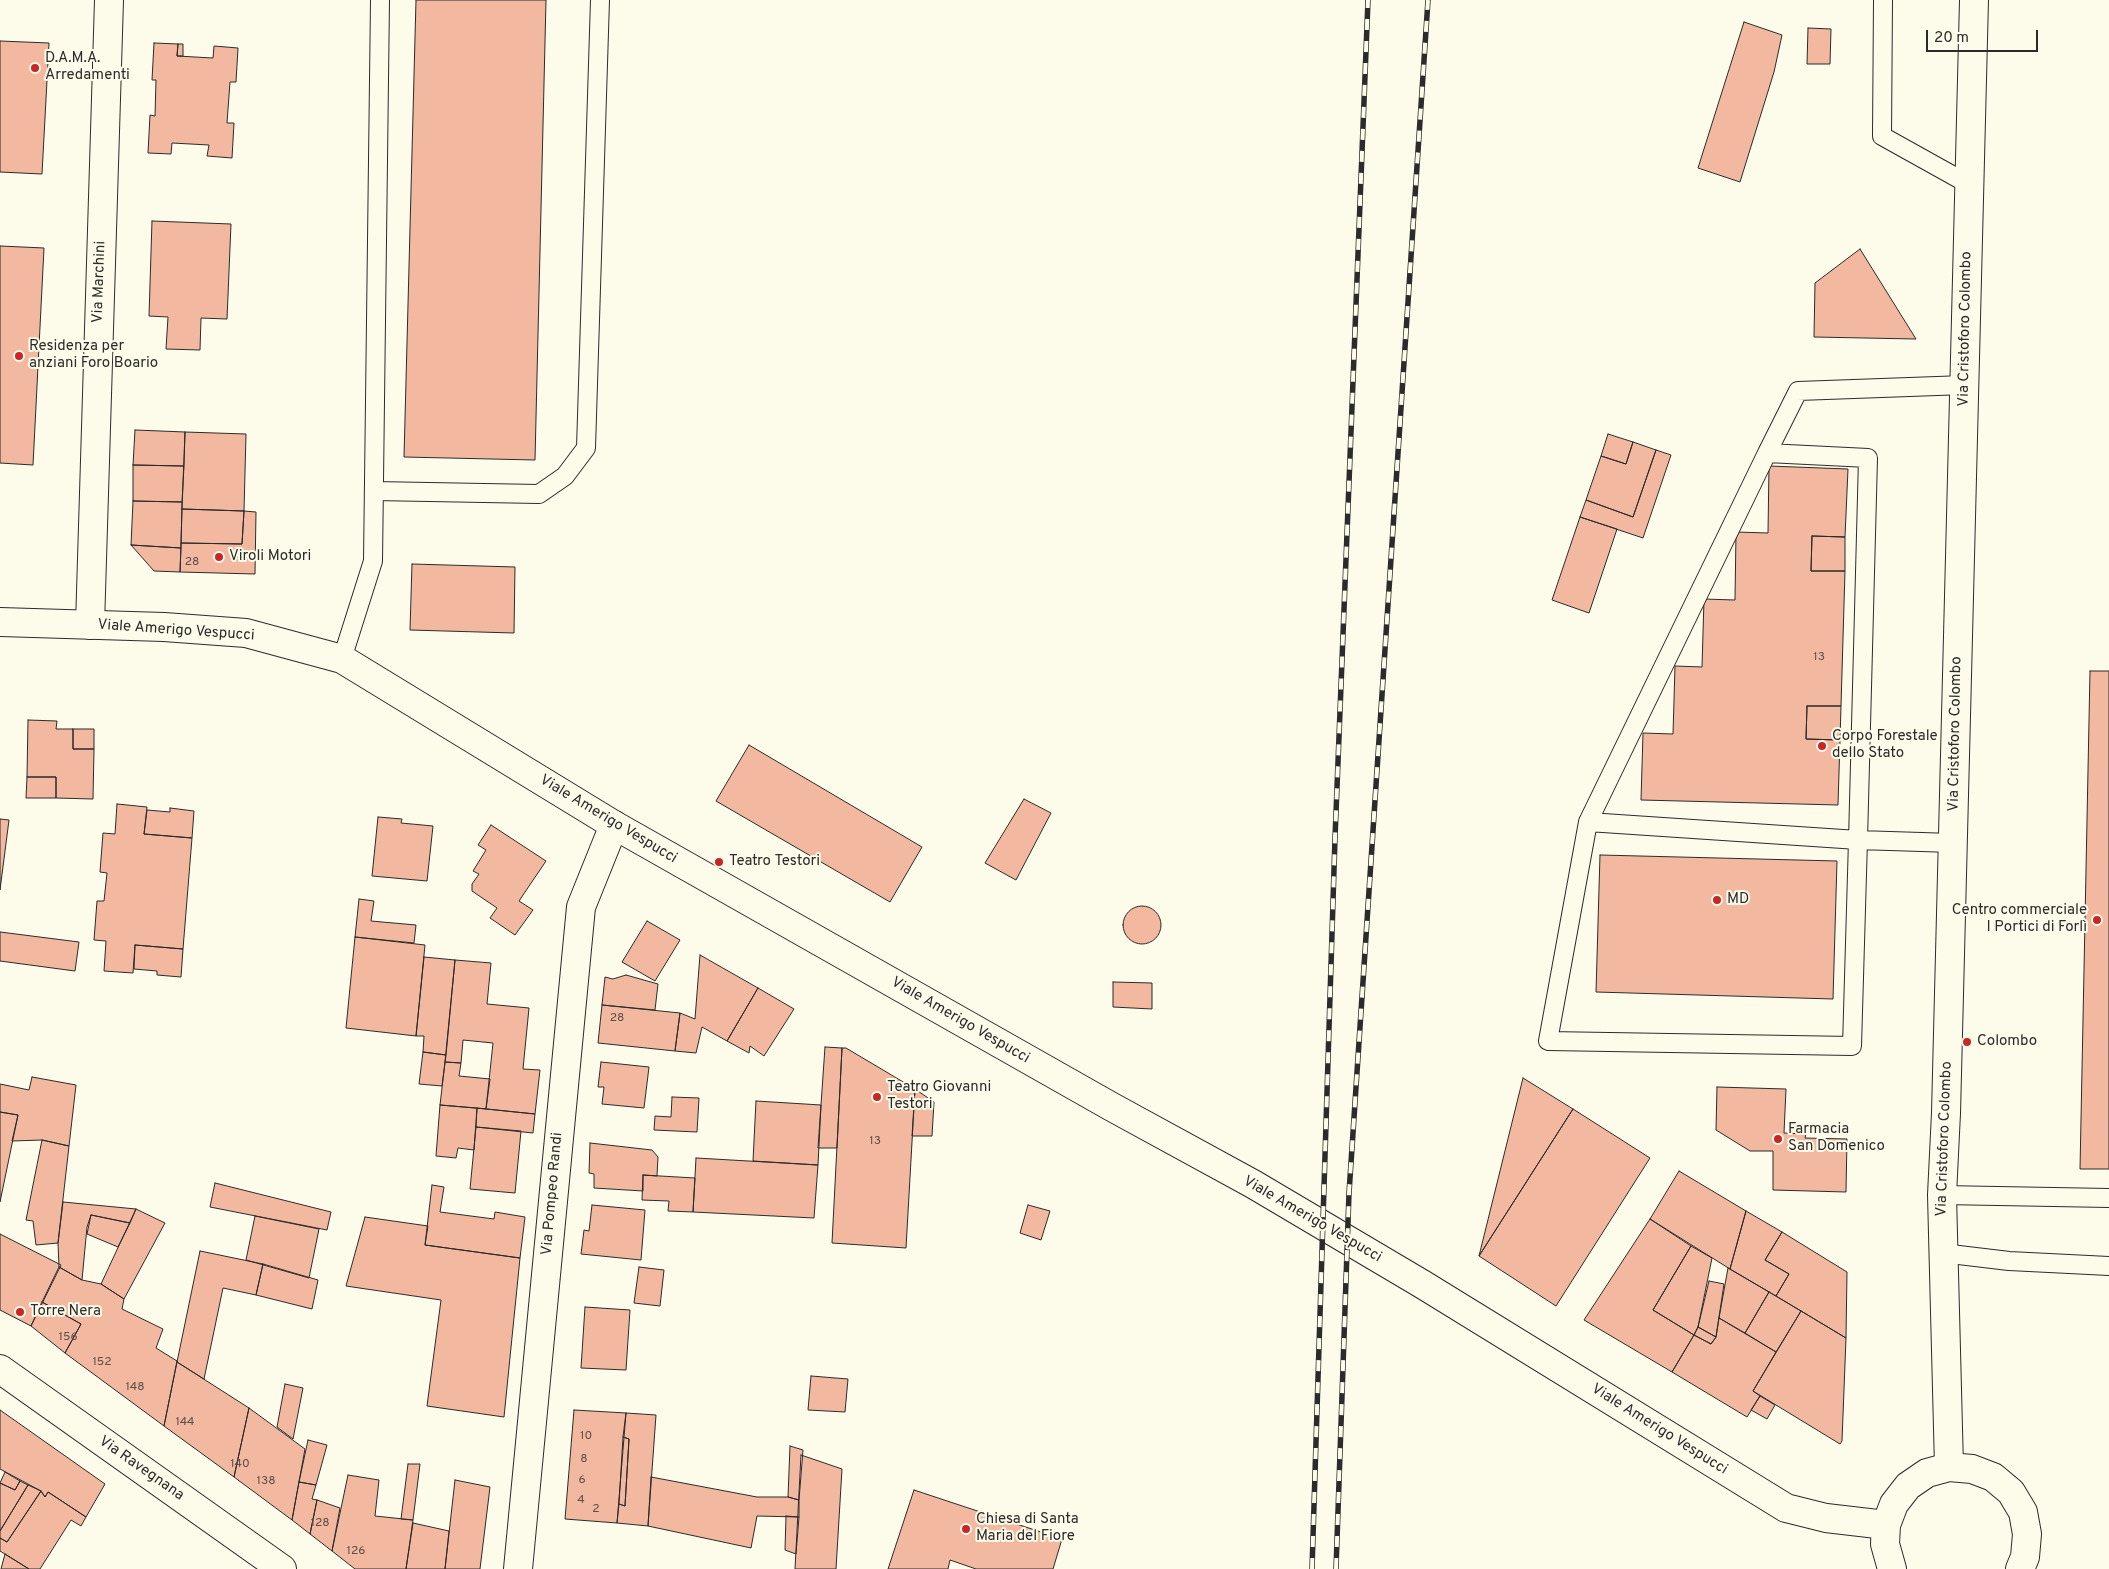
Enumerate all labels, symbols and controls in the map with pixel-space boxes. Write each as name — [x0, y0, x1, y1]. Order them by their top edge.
scale bar — [1929, 20, 2042, 52]
text: 20 m — [1934, 29, 1969, 48]
place label: D.A.M.A. Arredamenti — [45, 50, 130, 85]
marker: D.A.M.A. Arredamenti — [29, 62, 41, 74]
street label: Via Marchini — [90, 241, 110, 323]
street label: Via Cristoforo Colombo — [1956, 251, 1976, 407]
place label: Residenza per anziani Foro Boario — [29, 338, 158, 373]
marker: Residenza per anziani Foro Boario — [13, 350, 25, 362]
place label: Viroli Motori — [229, 548, 311, 566]
marker: Viroli Motori — [213, 551, 225, 563]
house number: 28 — [185, 556, 199, 570]
street label: Viale Amerigo Vespucci — [97, 617, 255, 645]
house number: 13 — [1813, 651, 1825, 665]
street label: Via Cristoforo Colombo — [1946, 656, 1966, 812]
place label: Corpo Forestale dello Stato — [1832, 728, 1938, 763]
marker: Corpo Forestale dello Stato — [1816, 740, 1828, 752]
street label: Viale Amerigo Vespucci — [536, 772, 680, 868]
place label: Teatro Testori — [729, 853, 820, 871]
marker: Teatro Testori — [713, 856, 725, 868]
place label: MD — [1727, 891, 1749, 909]
marker: MD — [1711, 894, 1723, 906]
place label: Centro commerciale I Portici di Forlì — [1952, 902, 2087, 937]
marker: Centro commerciale I Portici di Forlì — [2091, 914, 2103, 926]
street label: Viale Amerigo Vespucci — [887, 974, 1033, 1068]
house number: 28 — [610, 1012, 624, 1026]
place label: Colombo — [1977, 1033, 2037, 1051]
marker: Colombo — [1961, 1036, 1973, 1048]
street label: Via Cristoforo Colombo — [1933, 1061, 1957, 1217]
place label: Teatro Giovanni Testori — [887, 1079, 991, 1114]
marker: Teatro Giovanni Testori — [871, 1091, 883, 1103]
place label: Farmacia San Domenico — [1788, 1121, 1885, 1156]
street label: Via Pompeo Randi — [539, 1132, 567, 1256]
marker: Farmacia San Domenico — [1772, 1133, 1784, 1145]
house number: 13 — [869, 1135, 881, 1149]
street label: Viale Amerigo Vespucci — [1239, 1173, 1385, 1267]
place label: Torre Nera — [30, 1303, 101, 1321]
marker: Torre Nera — [14, 1306, 26, 1318]
house number: 156 — [58, 1331, 78, 1345]
house number: 152 — [92, 1356, 112, 1370]
house number: 148 — [125, 1381, 145, 1395]
street label: Viale Amerigo Vespucci — [1588, 1381, 1730, 1479]
house number: 144 — [175, 1416, 195, 1430]
house number: 10 — [580, 1430, 592, 1444]
street label: Via Ravegnana — [95, 1433, 187, 1505]
house number: 8 — [580, 1453, 588, 1467]
house number: 140 — [230, 1458, 250, 1472]
house number: 6 — [578, 1474, 586, 1488]
house number: 138 — [256, 1475, 276, 1489]
house number: 4 — [577, 1494, 585, 1508]
house number: 2 — [592, 1503, 600, 1517]
place label: Chiesa di Santa Maria del Fiore — [976, 1511, 1079, 1546]
house number: 128 — [310, 1517, 330, 1531]
marker: Chiesa di Santa Maria del Fiore — [960, 1523, 972, 1535]
house number: 126 — [347, 1545, 365, 1559]

